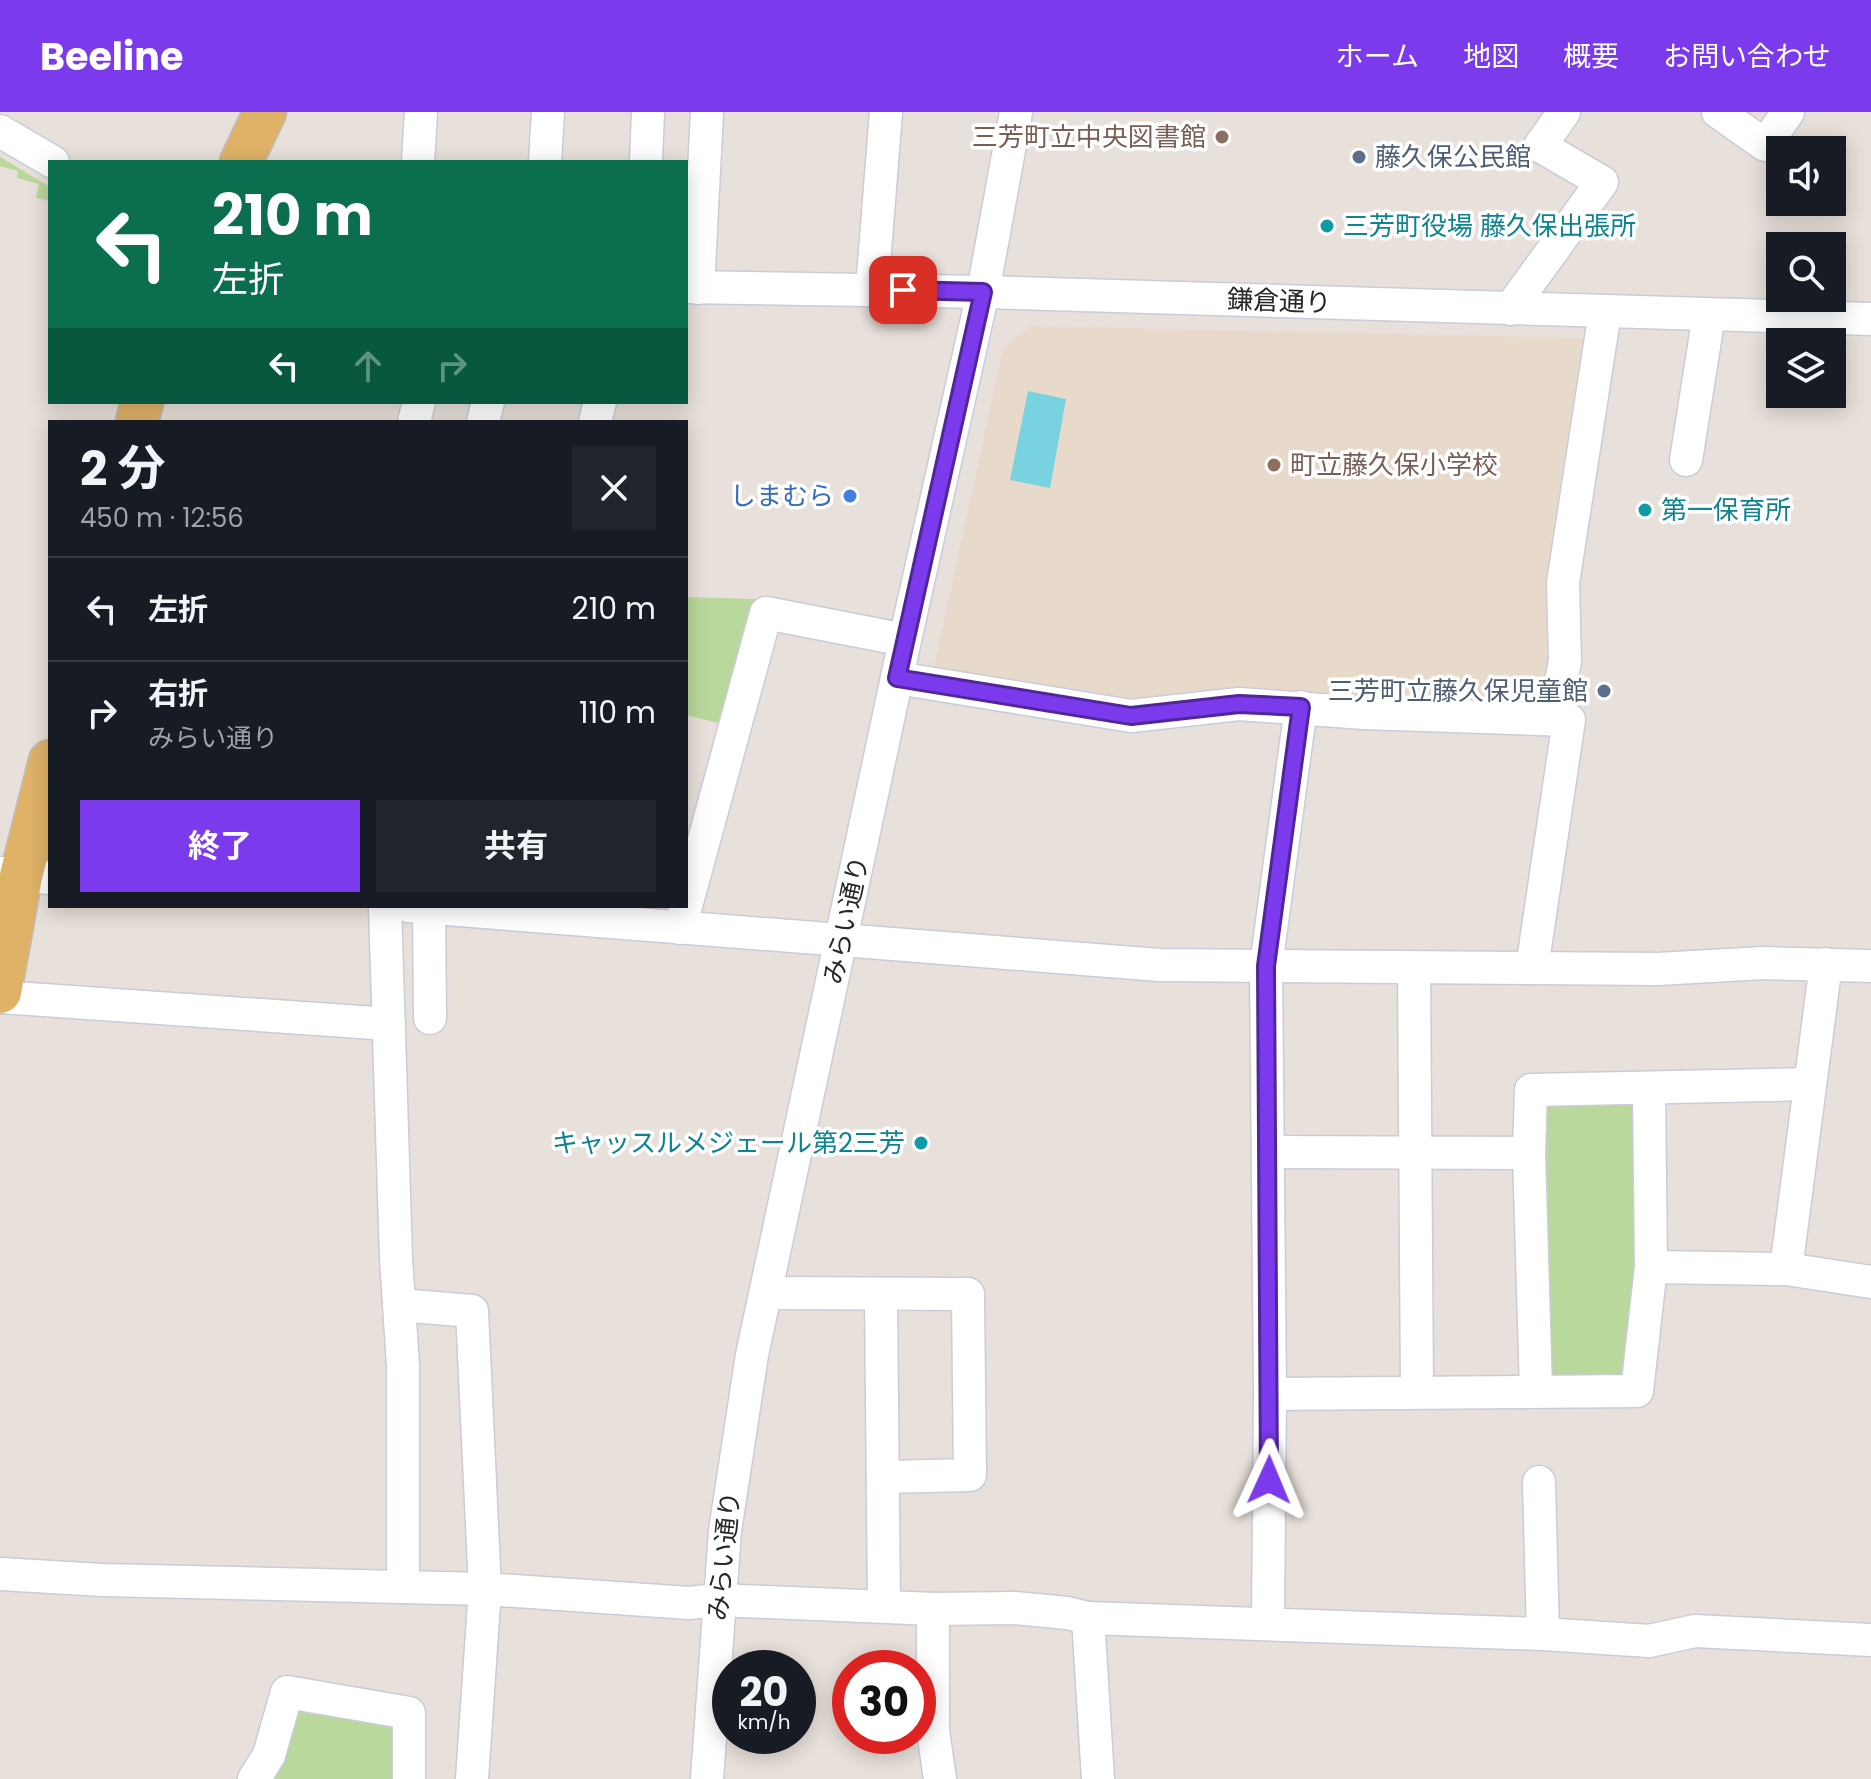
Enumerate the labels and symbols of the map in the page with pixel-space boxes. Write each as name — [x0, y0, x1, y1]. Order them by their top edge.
place label: 三芳町立中央図書館 — [972, 119, 1206, 155]
marker: 三芳町立中央図書館 — [1213, 128, 1231, 146]
place label: 藤久保公民館 — [1375, 139, 1531, 175]
marker: 藤久保公民館 — [1350, 148, 1368, 166]
place label: 三芳町役場 藤久保出張所 — [1343, 208, 1636, 244]
marker: 三芳町役場 藤久保出張所 — [1318, 217, 1336, 235]
pin — [869, 256, 937, 324]
street label: 鎌倉通り — [1226, 281, 1332, 321]
place label: 町立藤久保小学校 — [1290, 447, 1498, 483]
marker: 町立藤久保小学校 — [1265, 456, 1283, 474]
place label: しまむら — [730, 478, 834, 514]
marker: しまむら — [841, 487, 859, 505]
place label: 第一保育所 — [1661, 492, 1791, 528]
marker: 第一保育所 — [1636, 501, 1654, 519]
place label: 三芳町立藤久保児童館 — [1328, 673, 1588, 709]
marker: 三芳町立藤久保児童館 — [1595, 682, 1613, 700]
street label: みらい通り — [815, 853, 877, 987]
place label: キャッスルメジェール第2三芳 — [552, 1125, 905, 1161]
marker: キャッスルメジェール第2三芳 — [912, 1134, 930, 1152]
position arrow — [1227, 1438, 1311, 1522]
street label: みらい通り — [699, 1489, 749, 1623]
speed limit sign: 30 — [832, 1650, 936, 1754]

